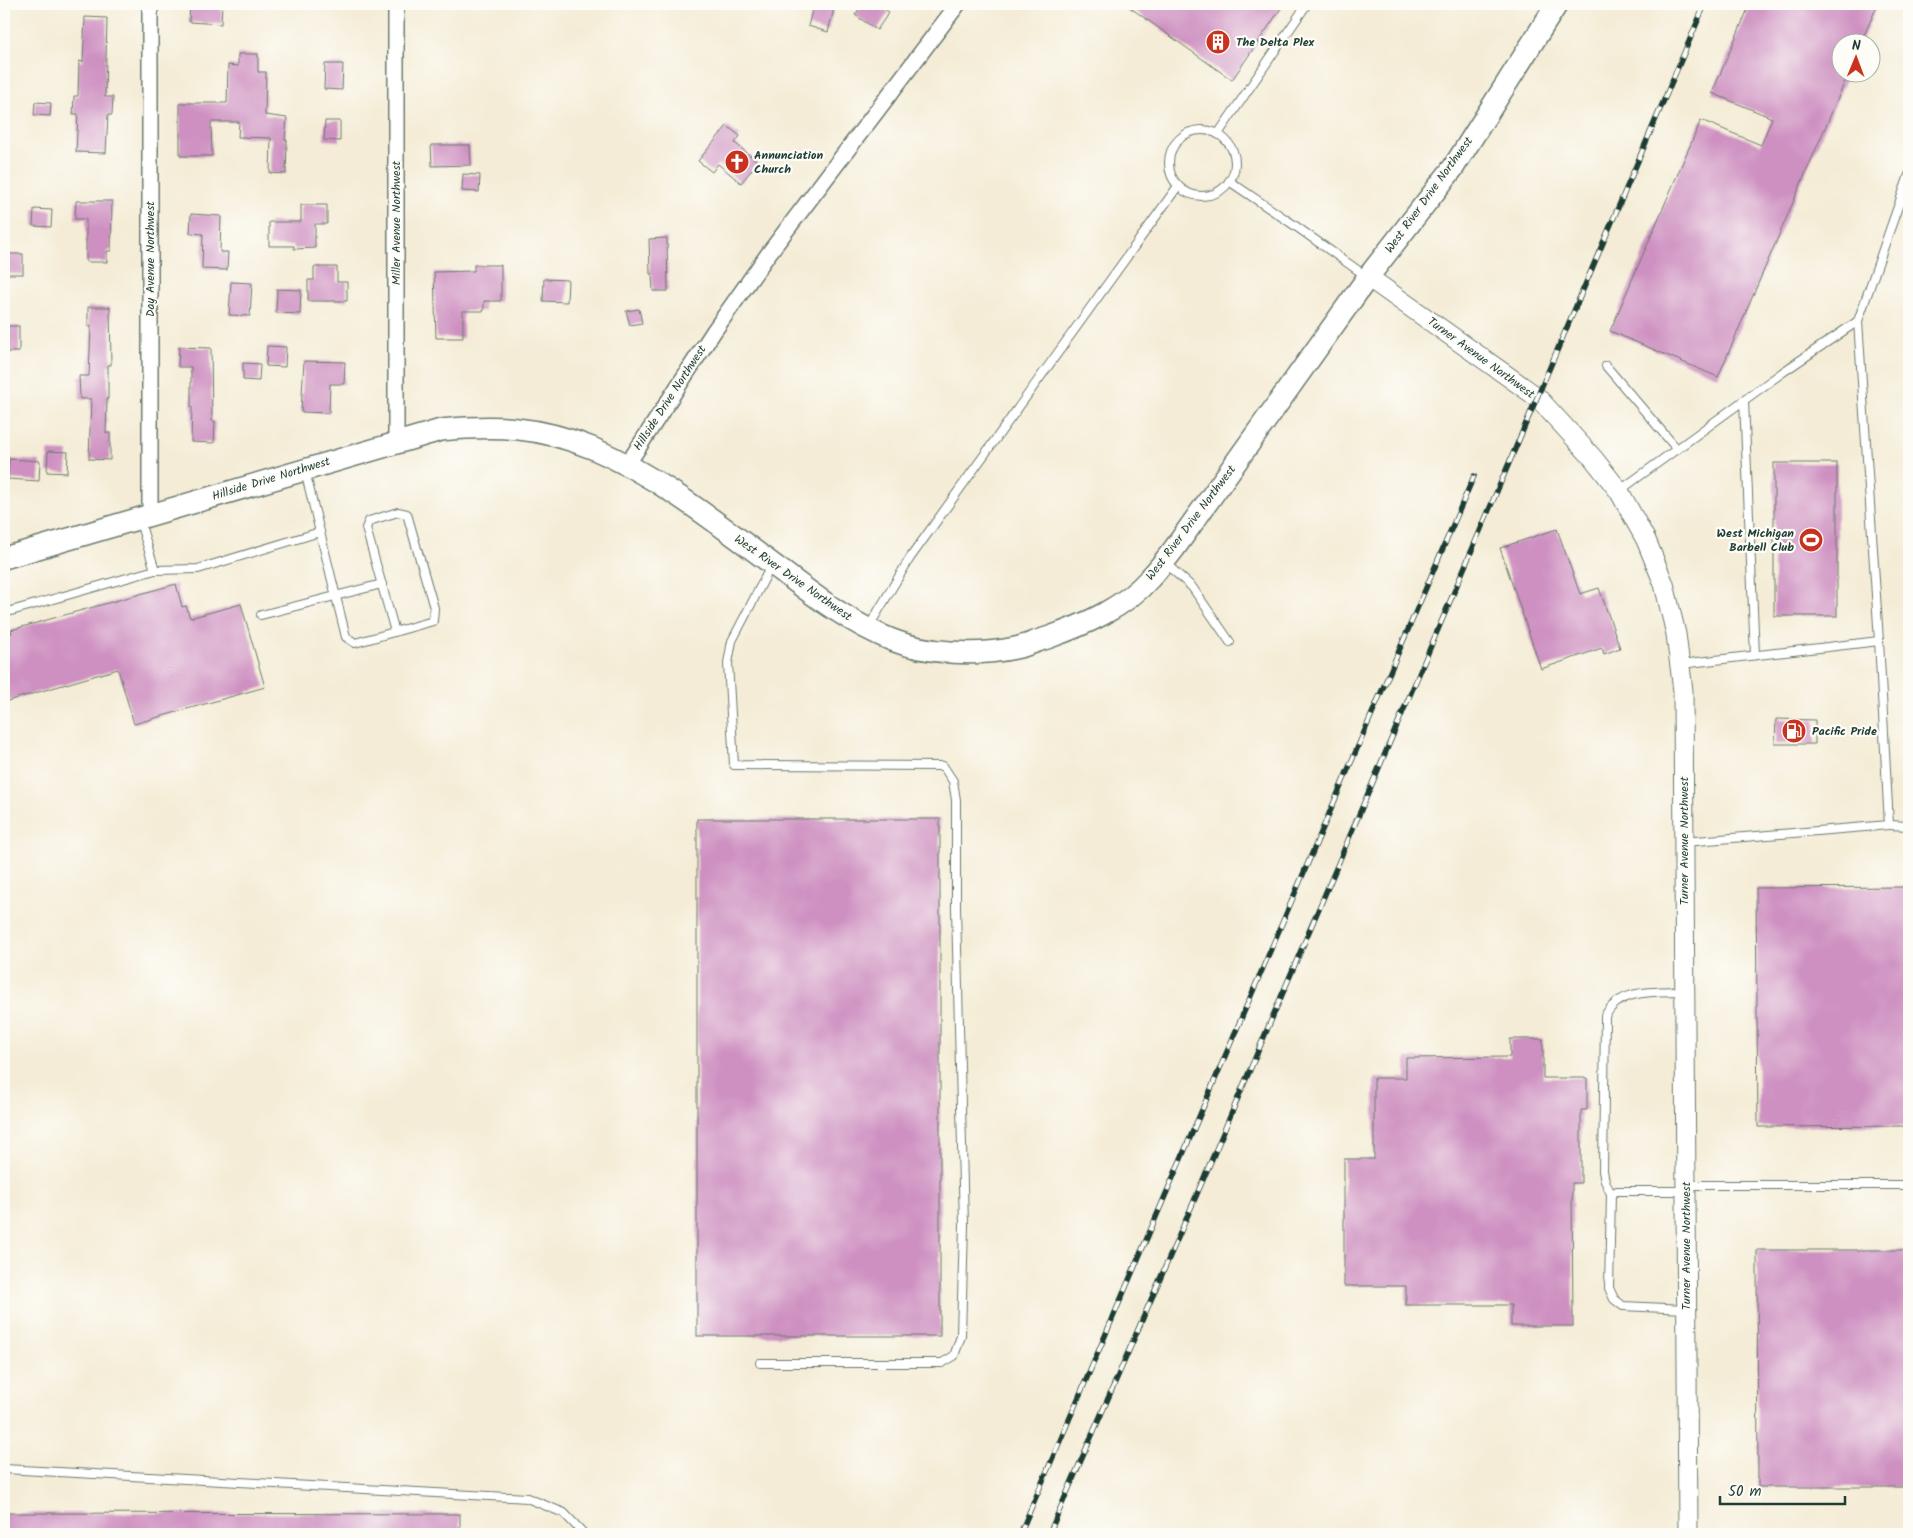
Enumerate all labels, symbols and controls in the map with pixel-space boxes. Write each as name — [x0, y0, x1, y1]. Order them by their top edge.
building icon: The Delta Plex — [1205, 29, 1231, 55]
north arrow — [1830, 32, 1880, 82]
place label: The Delta Plex — [1236, 33, 1315, 52]
text: N — [1852, 35, 1861, 57]
street label: West River Drive Northwest — [1380, 132, 1478, 257]
place label: Annunciation Church — [754, 146, 823, 179]
church icon: Annunciation Church — [724, 149, 750, 175]
street label: Miller Avenue Northwest — [387, 160, 406, 285]
street label: Day Avenue Northwest — [141, 201, 160, 317]
street label: Turner Avenue Northwest — [1423, 312, 1539, 404]
street label: Hillside Drive Northwest — [629, 341, 712, 455]
street label: Hillside Drive Northwest — [210, 452, 333, 506]
street label: West River Drive Northwest — [1141, 461, 1241, 585]
place label: West Michigan Barbell Club — [1717, 524, 1794, 557]
sports icon: West Michigan Barbell Club — [1798, 527, 1824, 553]
street label: West River Drive Northwest — [730, 530, 856, 626]
fuel station icon: Pacific Pride — [1781, 718, 1807, 744]
place label: Pacific Pride — [1812, 722, 1877, 741]
street label: Turner Avenue Northwest — [1675, 776, 1694, 905]
street label: Turner Avenue Northwest — [1677, 1181, 1696, 1310]
scale bar — [1720, 1473, 1846, 1505]
text: 50 m — [1728, 1480, 1762, 1504]

